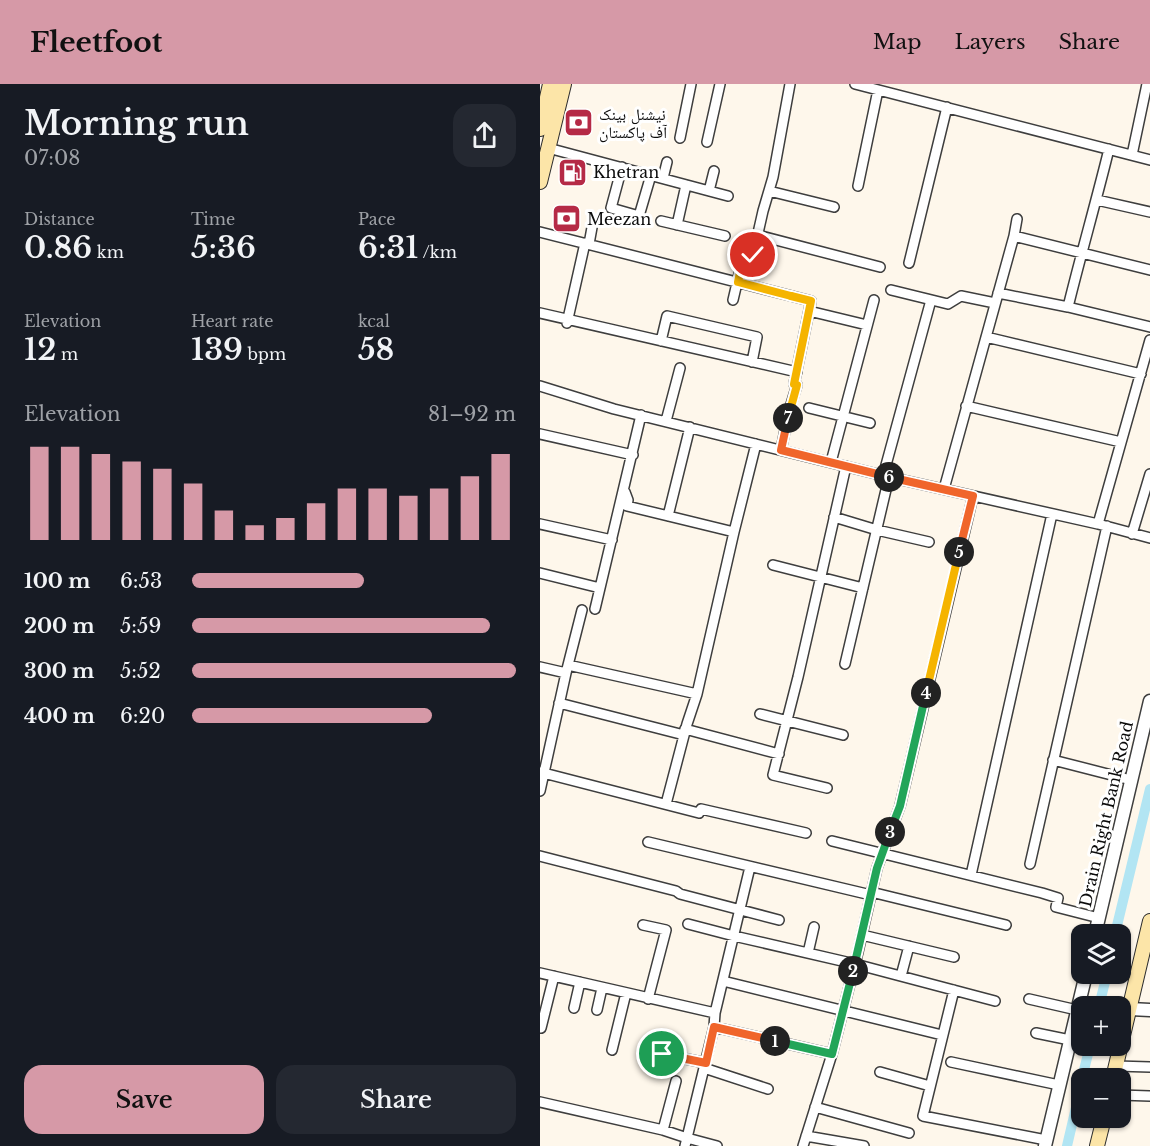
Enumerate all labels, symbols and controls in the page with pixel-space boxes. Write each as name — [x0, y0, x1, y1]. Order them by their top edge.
text: Fleetfoot — [30, 25, 162, 60]
text: Map — [873, 29, 922, 55]
text: Layers — [955, 29, 1026, 55]
text: Share — [1059, 29, 1120, 55]
text: Morning run — [24, 103, 249, 144]
button: share — [453, 104, 516, 167]
place label: نیشنل بینک آف پاکستان — [599, 104, 668, 143]
bank icon: نیشنل بینک آف پاکستان — [562, 107, 594, 139]
text: 07:08 — [24, 146, 80, 170]
fuel station icon: Khetran — [556, 156, 588, 188]
place label: Khetran — [593, 162, 659, 182]
bank icon: Meezan — [550, 203, 582, 235]
text: Distance — [24, 209, 95, 229]
text: Time — [191, 209, 235, 229]
text: Pace — [358, 209, 395, 229]
place label: Meezan — [587, 209, 651, 229]
text: 0.86 — [24, 229, 92, 266]
text: 5:36 — [191, 229, 256, 266]
text: 6:31 — [358, 229, 419, 266]
pin — [727, 229, 778, 280]
icon: check — [736, 238, 769, 271]
text: km — [92, 242, 124, 262]
text: /km — [419, 242, 457, 262]
text: Elevation — [24, 311, 101, 331]
text: Heart rate — [191, 311, 273, 331]
text: kcal — [358, 311, 390, 331]
text: 12 — [24, 331, 56, 368]
text: 139 — [191, 331, 243, 368]
text: 58 — [358, 331, 394, 368]
text: m — [56, 344, 78, 364]
text: bpm — [243, 344, 286, 364]
text: Elevation — [24, 402, 121, 426]
text: 81–92 m — [428, 402, 516, 426]
pin: 7 — [773, 403, 803, 433]
text: 7 — [784, 408, 792, 428]
pin: 6 — [874, 462, 904, 492]
text: 6 — [884, 467, 894, 487]
pin: 5 — [944, 537, 974, 567]
text: 5 — [954, 542, 964, 562]
text: 100 m — [24, 569, 90, 593]
text: 6:53 — [120, 569, 162, 593]
text: 200 m — [24, 614, 95, 638]
text: 5:59 — [120, 614, 161, 638]
text: 300 m — [24, 659, 94, 683]
text: 5:52 — [120, 659, 161, 683]
pin: 4 — [911, 678, 941, 708]
text: 4 — [921, 683, 931, 703]
text: 400 m — [24, 704, 95, 728]
text: 6:20 — [120, 704, 165, 728]
street label: Drain Right Bank Road — [1075, 719, 1137, 909]
pin: 3 — [875, 817, 905, 847]
text: 3 — [885, 822, 895, 842]
map controls — [1071, 924, 1131, 1128]
button: layers — [1071, 924, 1131, 984]
pin: 2 — [838, 956, 868, 986]
text: 2 — [848, 961, 858, 981]
button: + — [1071, 996, 1131, 1056]
pin: 1 — [760, 1026, 790, 1056]
pin — [636, 1028, 687, 1079]
text: 1 — [772, 1031, 778, 1051]
icon: arrive — [645, 1037, 678, 1070]
button: Save — [24, 1065, 264, 1134]
button: Share — [276, 1065, 516, 1134]
button: − — [1071, 1068, 1131, 1128]

